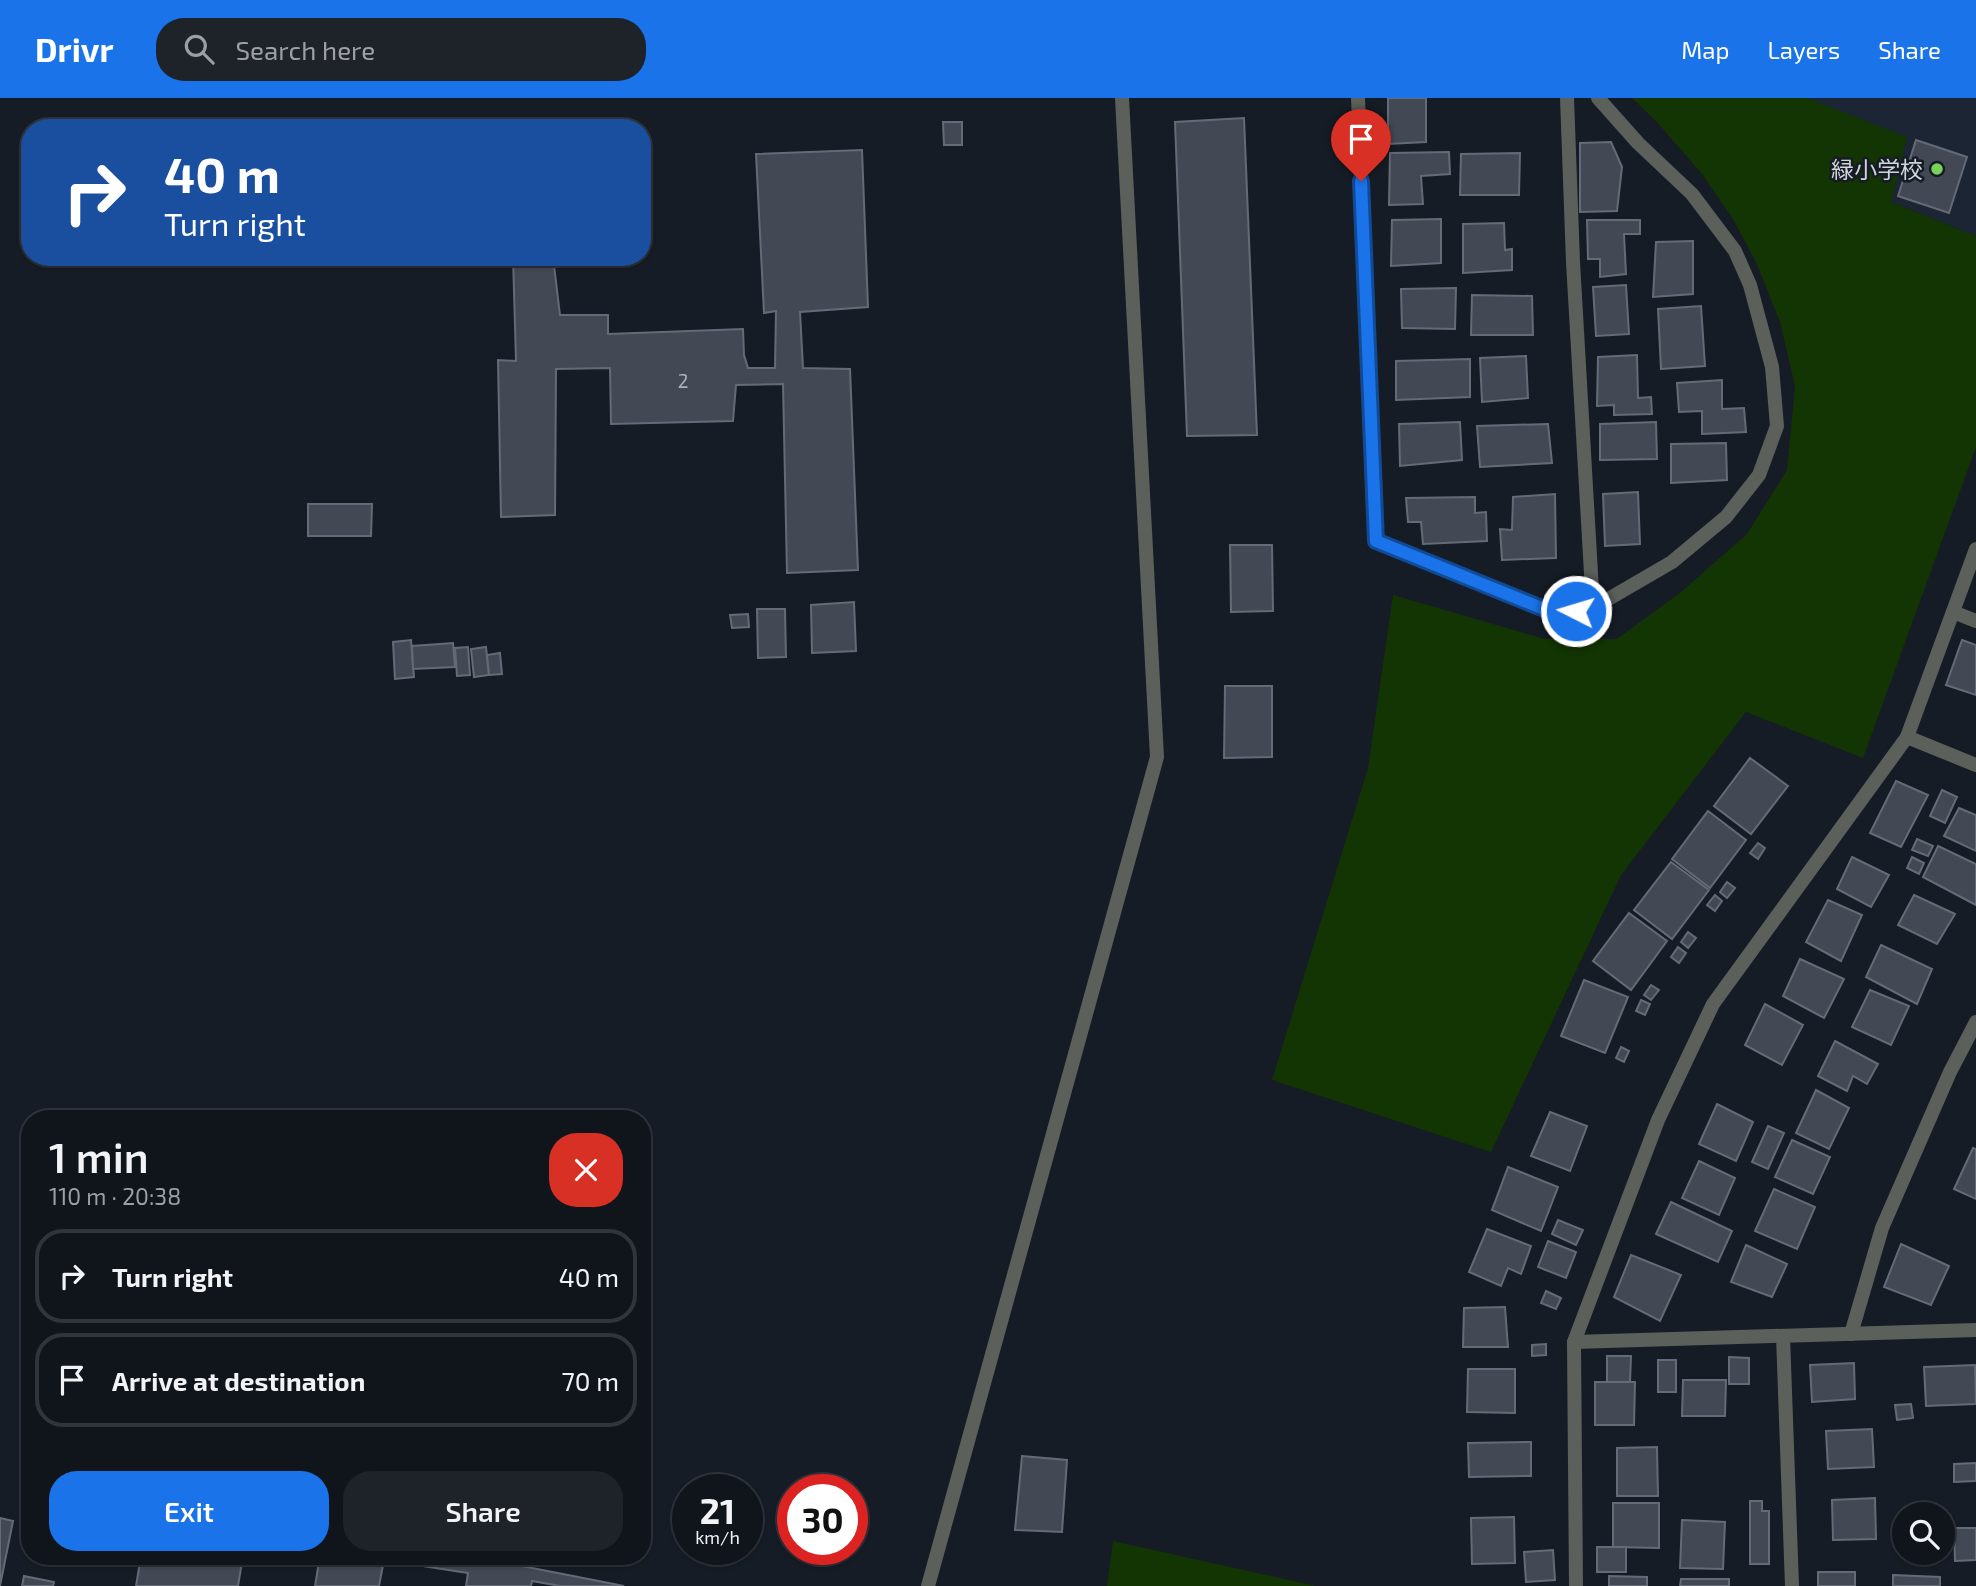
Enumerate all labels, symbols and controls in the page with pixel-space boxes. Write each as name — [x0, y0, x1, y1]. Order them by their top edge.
search box — [156, 18, 646, 81]
text: Drivr — [35, 29, 114, 69]
icon: search — [180, 30, 218, 68]
text: Search here — [236, 34, 375, 65]
text: Map — [1681, 35, 1729, 64]
text: Layers — [1767, 35, 1840, 64]
text: Share — [1878, 35, 1941, 64]
pin — [1331, 109, 1391, 181]
icon: arrive — [1342, 120, 1380, 158]
text: 40 m — [164, 144, 280, 203]
icon: right — [49, 147, 140, 238]
place label: 緑小学校 — [1831, 155, 1923, 183]
marker: 緑小学校 — [1929, 161, 1945, 177]
text: Turn right — [164, 204, 306, 242]
house number: 2 — [678, 369, 688, 392]
position arrow — [1539, 574, 1613, 648]
text: 1 min — [49, 1131, 149, 1181]
button: close — [549, 1133, 623, 1207]
text: 110 m · 20:38 — [49, 1182, 181, 1210]
icon: right — [53, 1257, 91, 1295]
text: Turn right — [112, 1261, 233, 1292]
text: 40 m — [559, 1261, 619, 1292]
icon: arrive — [53, 1361, 91, 1399]
text: Arrive at destination — [112, 1365, 365, 1396]
text: 70 m — [561, 1365, 619, 1396]
button: Exit — [49, 1471, 329, 1551]
button: Share — [343, 1471, 623, 1551]
speed limit sign: 30 — [777, 1474, 868, 1565]
text: 21 — [700, 1489, 735, 1531]
map controls — [1892, 1502, 1955, 1565]
button: search — [1892, 1502, 1955, 1565]
text: km/h — [695, 1526, 740, 1548]

